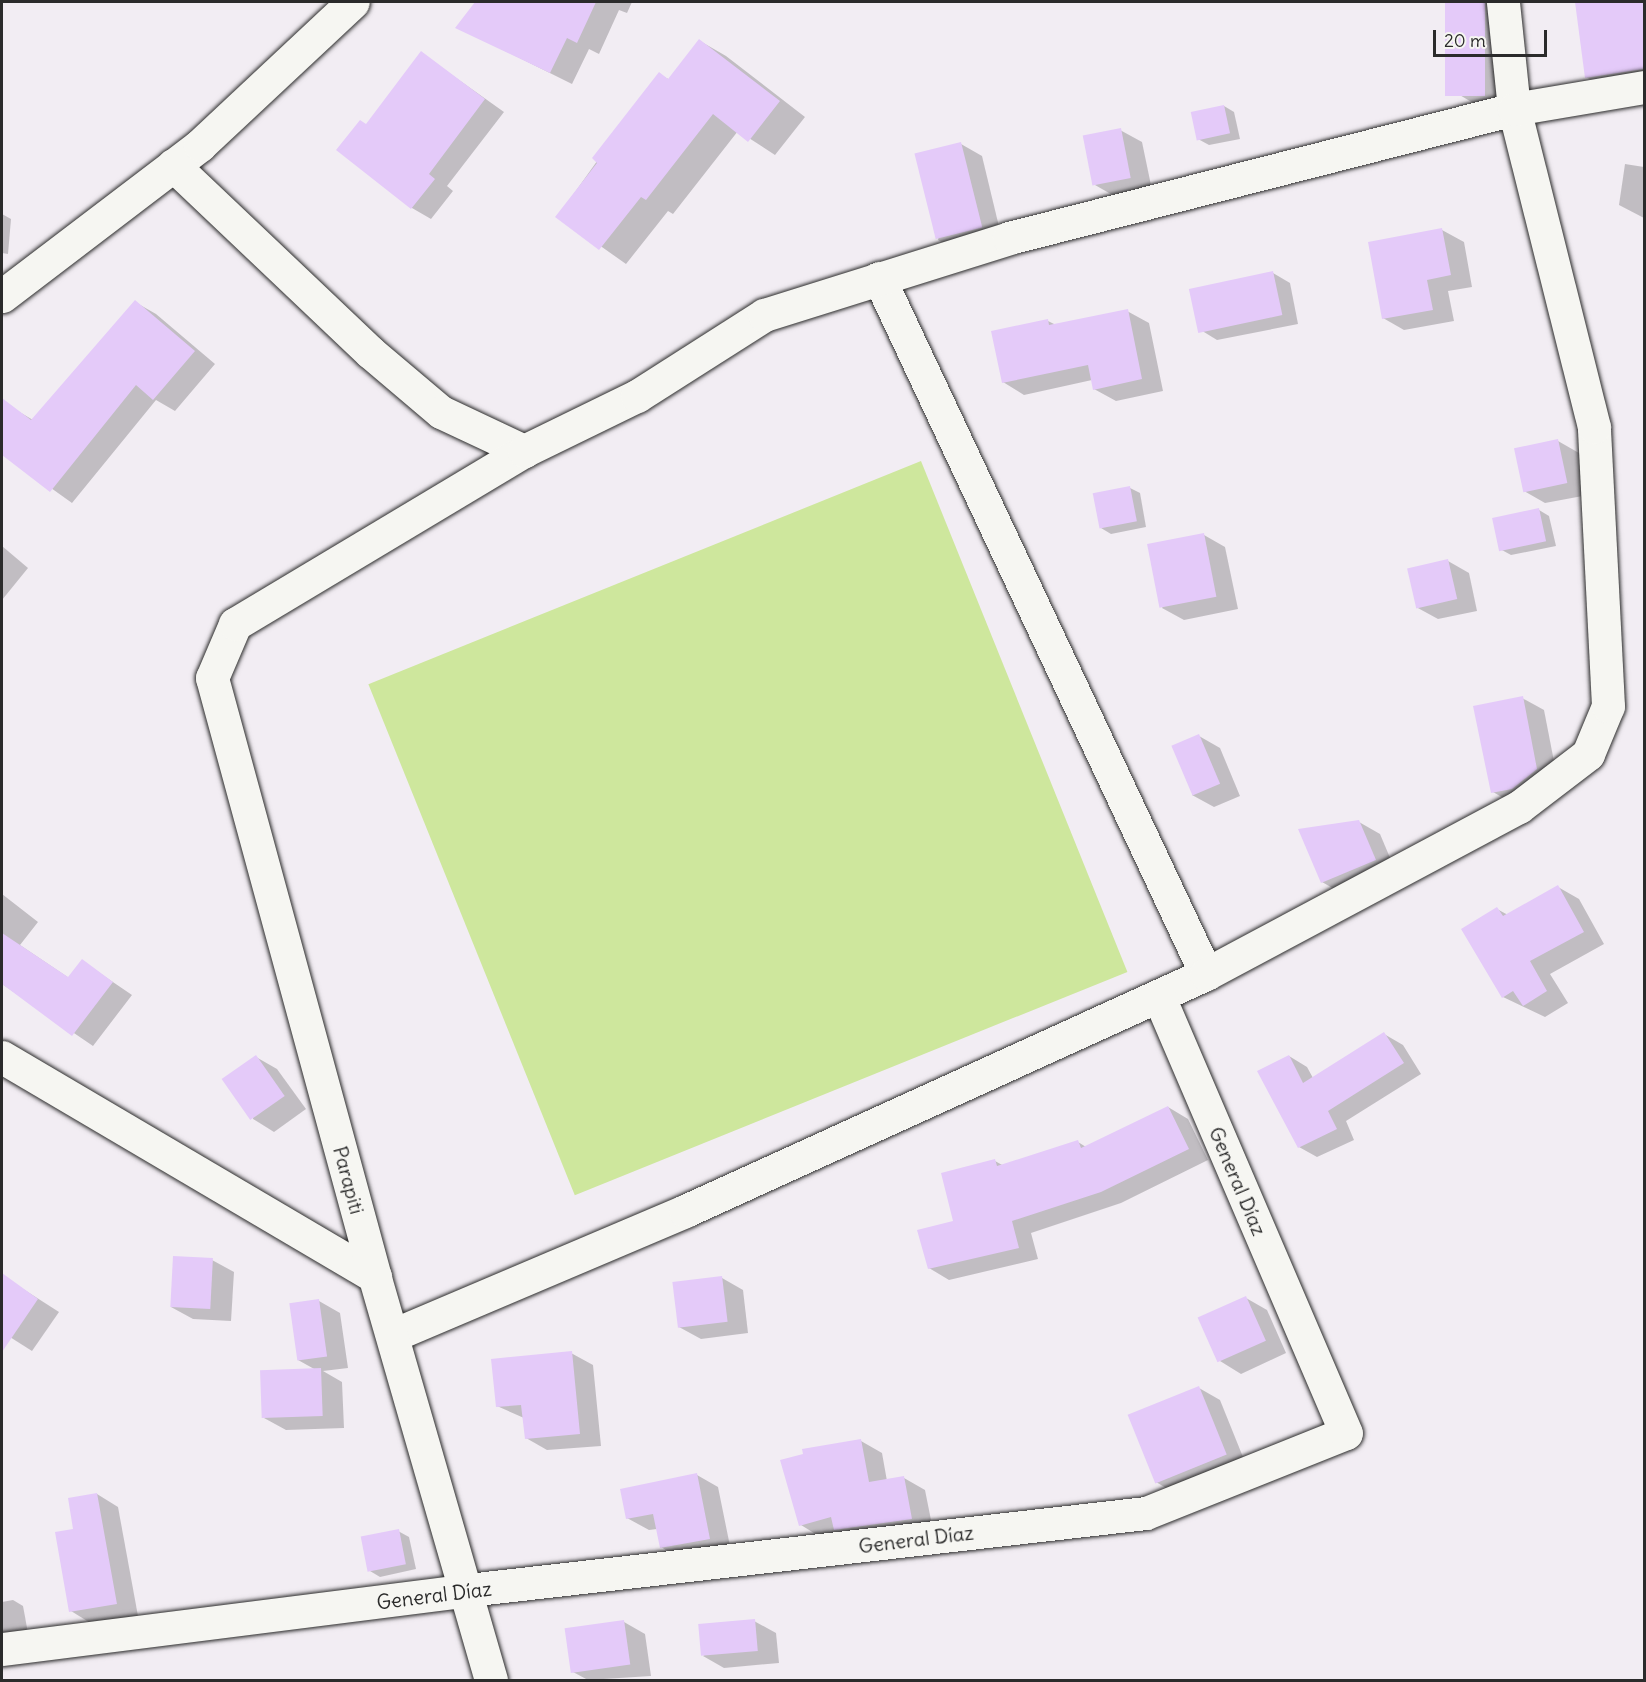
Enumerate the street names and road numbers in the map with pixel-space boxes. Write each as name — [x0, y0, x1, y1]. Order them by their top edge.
street label: General Díaz — [1204, 1123, 1272, 1239]
street label: Parapiti — [328, 1143, 370, 1217]
street label: General Díaz — [857, 1520, 975, 1558]
street label: General Díaz — [375, 1576, 493, 1614]

